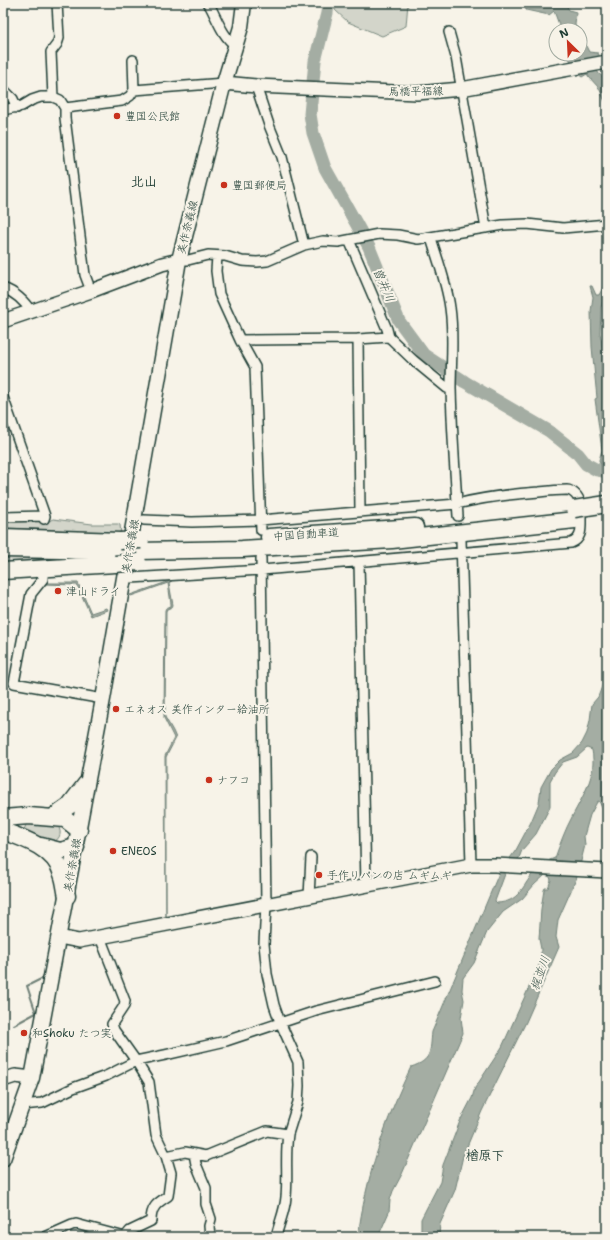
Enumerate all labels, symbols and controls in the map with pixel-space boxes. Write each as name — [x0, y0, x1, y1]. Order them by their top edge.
north arrow — [548, 22, 588, 62]
text: N — [557, 25, 571, 42]
street label: 馬橋平福線 — [388, 84, 444, 99]
place label: 豊国公民館 — [125, 109, 180, 124]
marker: 豊国公民館 — [112, 111, 122, 121]
district label: 北山 — [131, 173, 157, 190]
place label: 豊国郵便局 — [232, 178, 287, 193]
marker: 豊国郵便局 — [219, 180, 229, 190]
street label: 美作奈義線 — [174, 199, 201, 256]
water label: 曽井川 — [370, 265, 398, 305]
street label: 美作奈義線 — [118, 518, 143, 574]
street label: 中国自動車道 — [273, 525, 339, 544]
place label: 津山ドライ — [66, 584, 121, 599]
marker: 津山ドライ — [53, 586, 63, 596]
place label: エネオス 美作インター給油所 — [124, 702, 270, 717]
marker: エネオス 美作インター給油所 — [111, 704, 121, 714]
place label: ナフコ — [217, 773, 250, 788]
marker: ナフコ — [204, 775, 214, 785]
street label: 美作奈義線 — [60, 837, 85, 893]
place label: ENEOS — [121, 844, 157, 859]
marker: ENEOS — [108, 846, 118, 856]
place label: 手作りパンの店 ムギムギ — [327, 868, 452, 883]
marker: 手作りパンの店 ムギムギ — [314, 870, 324, 880]
water label: 梶並川 — [527, 953, 553, 993]
place label: 和Shoku たつ実 — [32, 1026, 111, 1041]
marker: 和Shoku たつ実 — [19, 1028, 29, 1038]
district label: 楢原下 — [465, 1147, 505, 1164]

